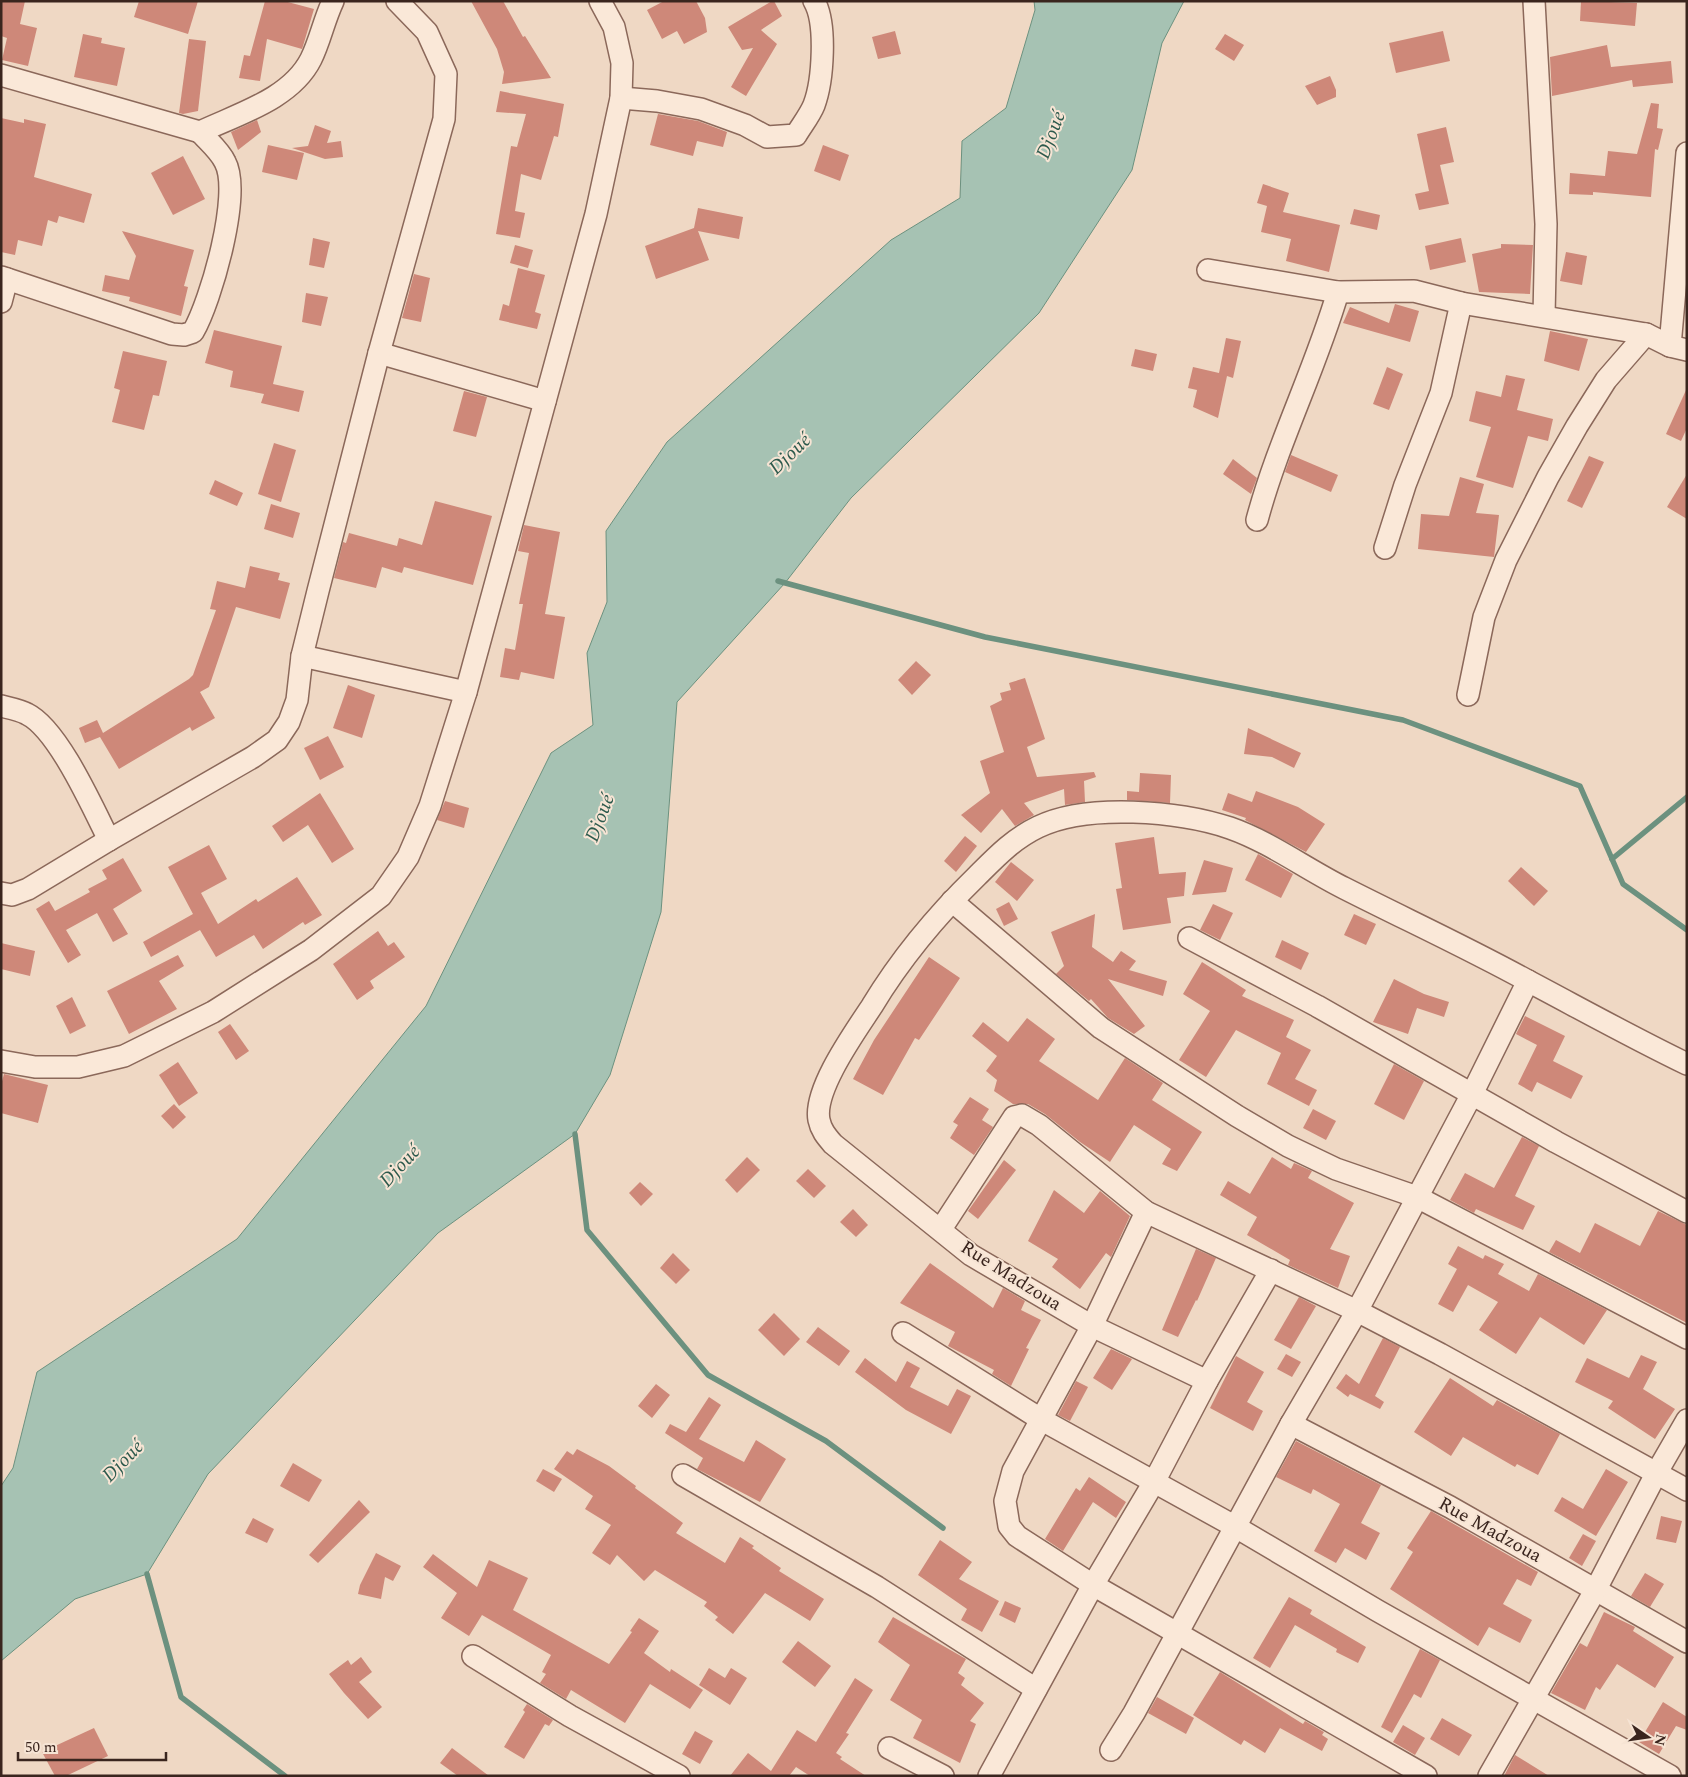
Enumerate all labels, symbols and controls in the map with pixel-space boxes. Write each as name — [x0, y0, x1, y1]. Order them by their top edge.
water label: Djoué — [1028, 104, 1075, 164]
water label: Djoué — [762, 424, 820, 482]
water label: Djoué — [577, 787, 624, 847]
water label: Djoué — [372, 1136, 429, 1194]
street label: Rue Madzoua — [955, 1233, 1068, 1319]
water label: Djoué — [95, 1431, 153, 1489]
street label: Rue Madzoua — [1433, 1490, 1548, 1571]
north arrow — [1623, 1712, 1673, 1762]
scale bar — [18, 1730, 165, 1762]
text: N — [1649, 1732, 1672, 1748]
text: 50 m — [25, 1736, 57, 1759]

